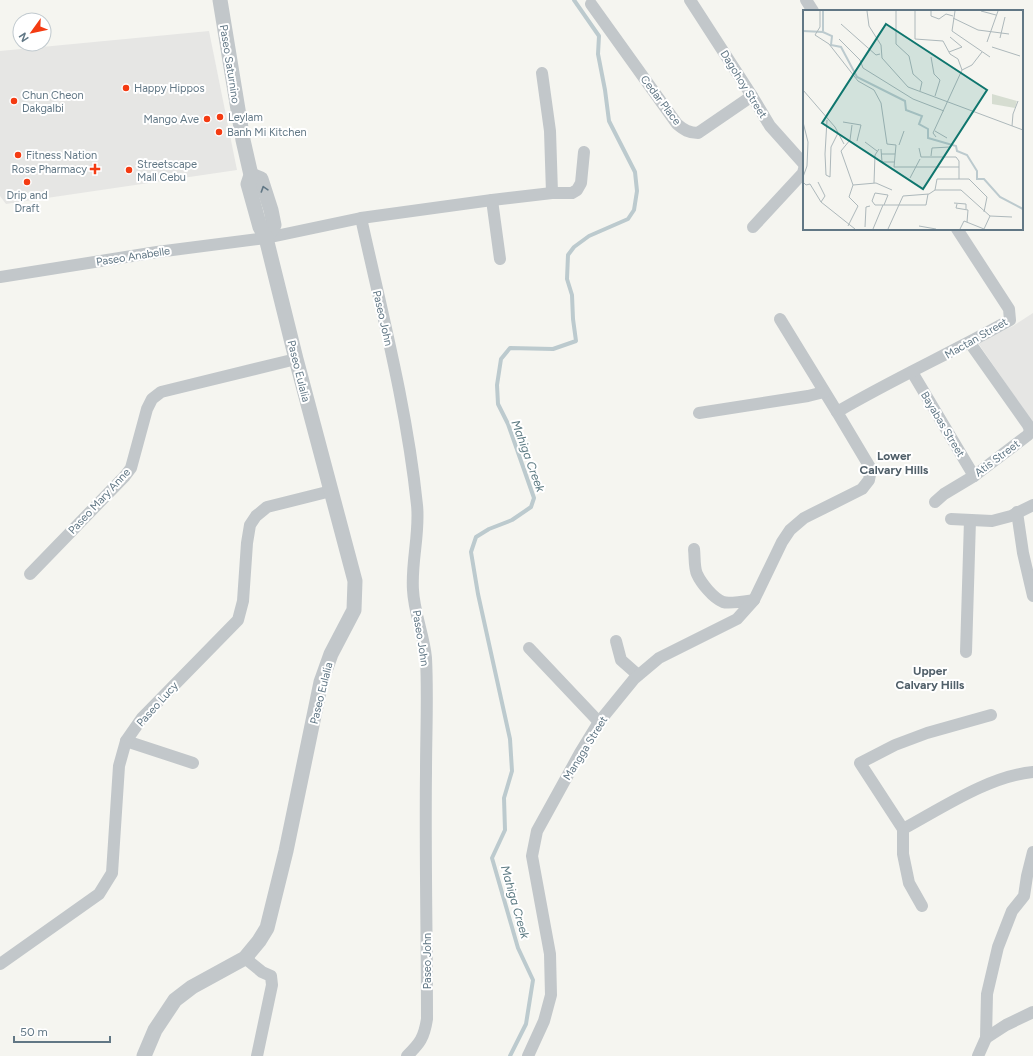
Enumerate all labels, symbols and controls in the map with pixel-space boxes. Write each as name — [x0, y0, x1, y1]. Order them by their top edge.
inset map — [803, 10, 1023, 230]
north arrow — [12, 12, 52, 52]
street label: Paseo Saturnino — [217, 24, 242, 104]
text: N — [16, 30, 32, 44]
street label: Dagohoy Street — [717, 48, 770, 121]
street label: Cedar Place — [638, 73, 683, 128]
place label: Happy Hippos — [134, 82, 205, 95]
marker: Happy Hippos — [121, 83, 131, 93]
place label: Chun Cheon Dakgalbi — [22, 89, 84, 115]
marker: Chun Cheon Dakgalbi — [9, 96, 19, 106]
place label: Leylam — [228, 111, 263, 124]
marker: Leylam — [215, 112, 225, 122]
place label: Mango Ave — [143, 113, 199, 126]
marker: Mango Ave — [202, 114, 212, 124]
place label: Banh Mi Kitchen — [227, 126, 307, 139]
marker: Banh Mi Kitchen — [214, 127, 224, 137]
place label: Fitness Nation — [26, 149, 97, 162]
marker: Fitness Nation — [13, 150, 23, 160]
place label: Streetscape Mall Cebu — [137, 158, 197, 184]
place label: Rose Pharmacy — [11, 163, 87, 176]
marker: Rose Pharmacy — [90, 164, 100, 174]
marker: Streetscape Mall Cebu — [124, 165, 134, 175]
marker: Drip and Draft — [22, 177, 32, 187]
one-way arrow — [260, 186, 269, 193]
place label: Drip and Draft — [6, 189, 48, 215]
street label: Paseo Anabelle — [95, 244, 171, 269]
street label: Paseo John — [370, 289, 395, 347]
street label: Mactan Street — [943, 315, 1010, 362]
street label: Paseo Eulalia — [285, 339, 312, 403]
street label: Bayabas Street — [918, 389, 967, 459]
water label: Mahiga Creek — [509, 418, 548, 495]
street label: Atis Street — [972, 437, 1022, 479]
district label: Lower Calvary Hills — [860, 449, 929, 477]
street label: Paseo Mary Anne — [66, 466, 133, 537]
street label: Paseo John — [410, 609, 431, 667]
street label: Paseo Eulalia — [308, 661, 335, 725]
district label: Upper Calvary Hills — [896, 664, 965, 692]
street label: Paseo Lucy — [134, 679, 181, 729]
street label: Mangga Street — [561, 714, 610, 783]
water label: Mahiga Creek — [498, 864, 532, 941]
street label: Paseo John — [421, 933, 434, 989]
scale bar — [14, 1018, 110, 1044]
text: 50 m — [20, 1025, 48, 1039]

